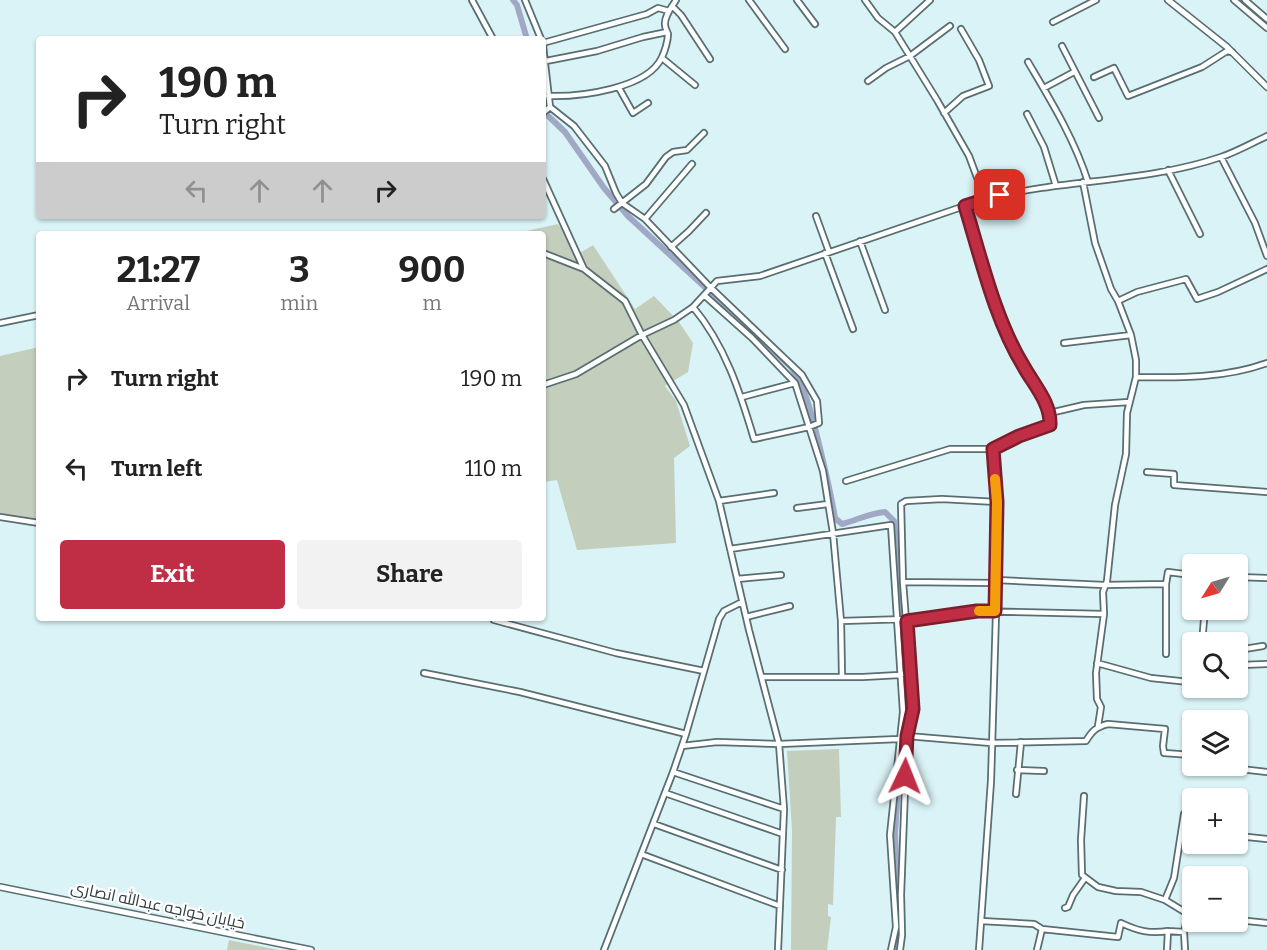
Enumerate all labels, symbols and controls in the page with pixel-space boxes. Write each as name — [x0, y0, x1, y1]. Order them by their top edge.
text: 190 m — [159, 58, 276, 108]
icon: right — [60, 60, 138, 138]
text: Turn right — [159, 109, 286, 141]
pin — [974, 169, 1025, 220]
icon: left — [180, 174, 213, 207]
icon: ahead — [243, 174, 276, 207]
icon: ahead — [306, 174, 339, 207]
icon: right — [369, 174, 402, 207]
icon: arrive — [983, 178, 1016, 211]
text: 21:27 — [116, 248, 200, 292]
text: 3 — [289, 248, 310, 292]
text: 900 — [399, 248, 466, 292]
text: Arrival — [127, 291, 190, 315]
text: min — [280, 291, 318, 315]
text: m — [423, 291, 442, 315]
icon: right — [60, 362, 93, 395]
text: Turn right — [111, 365, 219, 392]
text: 190 m — [461, 365, 522, 392]
icon: left — [60, 452, 93, 485]
text: Turn left — [111, 455, 203, 482]
text: 110 m — [465, 455, 522, 482]
button: Exit — [60, 540, 285, 609]
button: Share — [297, 540, 522, 609]
north arrow — [1182, 554, 1248, 620]
map controls — [1182, 554, 1248, 932]
button: search — [1182, 632, 1248, 698]
button: layers — [1182, 710, 1248, 776]
position arrow — [873, 744, 937, 808]
button: + — [1182, 788, 1248, 854]
button: − — [1182, 866, 1248, 932]
street label: خیابان خواجه عبدالله انصاری — [69, 876, 247, 934]

